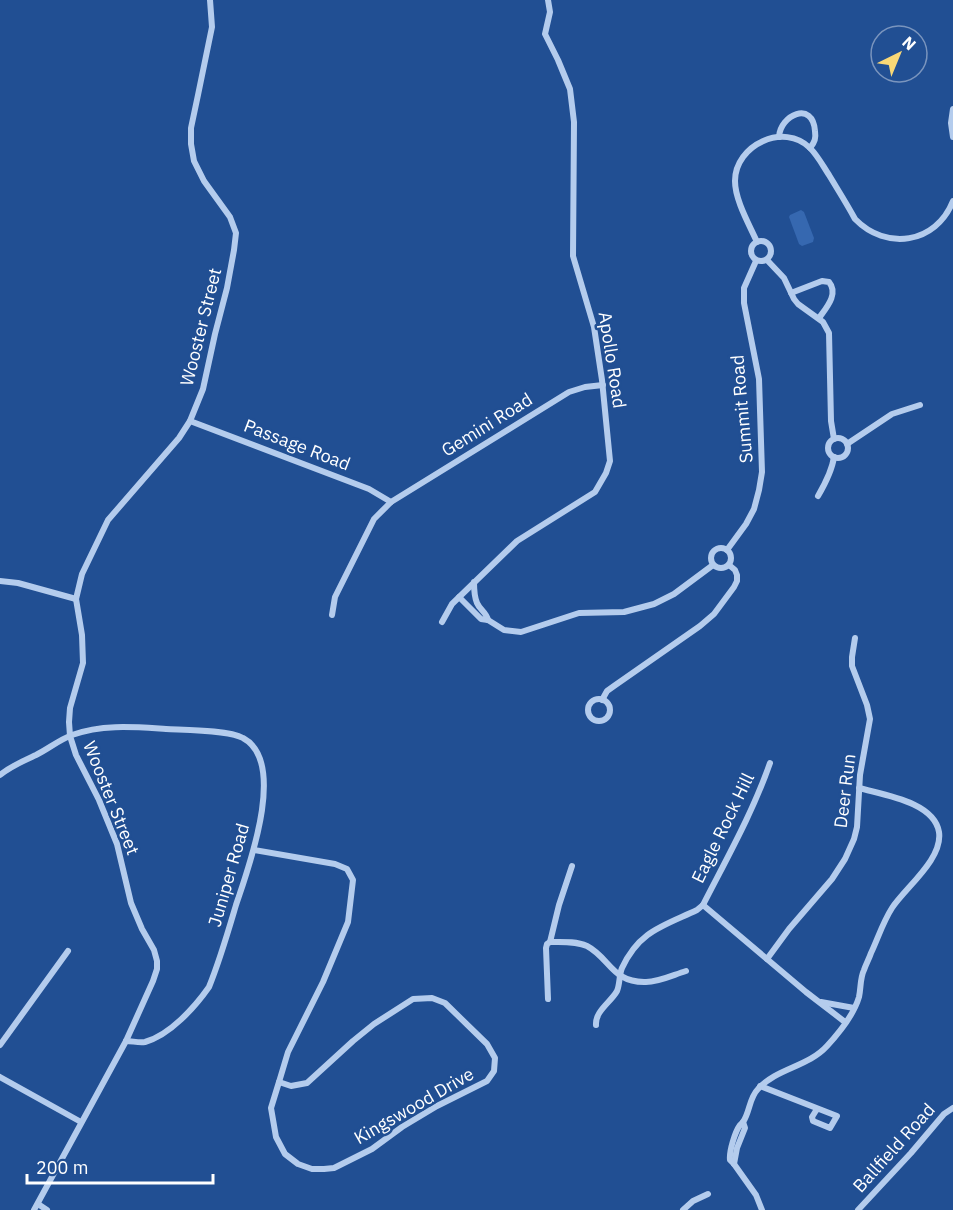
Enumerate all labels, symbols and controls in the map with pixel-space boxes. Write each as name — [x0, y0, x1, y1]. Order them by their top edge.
north arrow — [869, 24, 929, 84]
text: N — [898, 32, 920, 54]
street label: Wooster Street — [175, 265, 226, 388]
street label: Apollo Road — [594, 310, 631, 410]
street label: Summit Road — [725, 354, 758, 464]
street label: Gemini Road — [437, 388, 536, 462]
street label: Passage Road — [241, 414, 354, 475]
street label: Wooster Street — [78, 737, 145, 858]
street label: Deer Run — [829, 752, 860, 829]
street label: Eagle Rock Hill — [686, 769, 759, 887]
street label: Juniper Road — [203, 820, 254, 929]
street label: Kingswood Drive — [350, 1062, 478, 1149]
street label: Ballfield Road — [848, 1098, 940, 1197]
scale bar — [27, 1147, 213, 1185]
text: 200 m — [36, 1156, 88, 1179]

